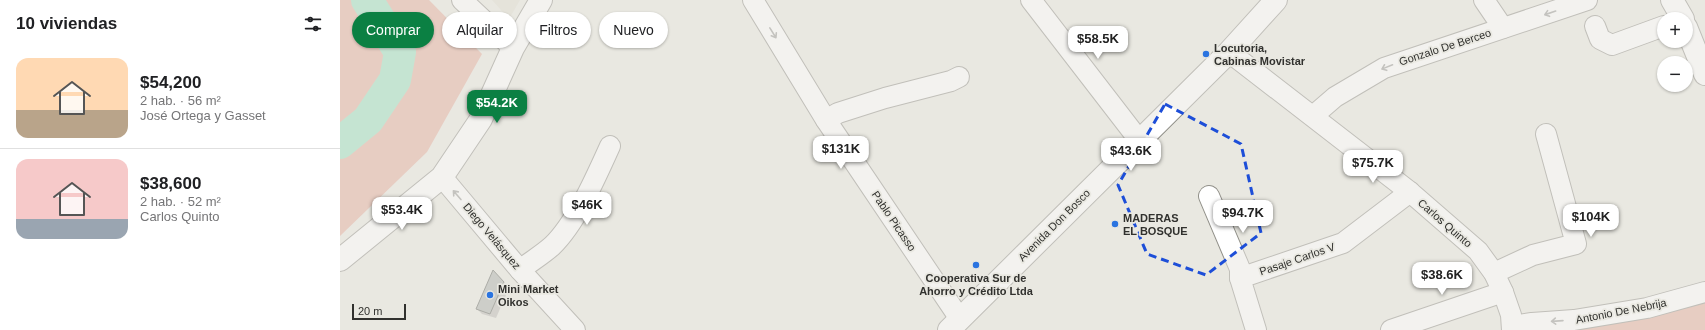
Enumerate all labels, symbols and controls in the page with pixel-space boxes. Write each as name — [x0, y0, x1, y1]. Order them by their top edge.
one-way arrow — [1545, 9, 1557, 17]
chip: Comprar — [352, 12, 434, 48]
chip: Alquilar — [442, 12, 517, 48]
chip: Filtros — [525, 12, 591, 48]
chip: Nuevo — [599, 12, 668, 48]
map controls — [1657, 12, 1693, 92]
button: + — [1657, 12, 1693, 48]
icon: filters — [302, 13, 324, 35]
text: 10 viviendas — [16, 14, 117, 33]
pin: $58.5K — [1065, 26, 1131, 60]
street label: Gonzalo De Berceo — [1397, 26, 1493, 68]
one-way arrow — [770, 27, 778, 39]
text: $58.5K — [1077, 31, 1119, 46]
place label: Locutoria, Cabinas Movistar — [1214, 42, 1306, 67]
marker: Locutoria, Cabinas Movistar — [1201, 49, 1211, 59]
button: − — [1657, 56, 1693, 92]
one-way arrow — [1382, 63, 1394, 71]
text: $54,200 — [140, 73, 201, 92]
icon: home — [48, 74, 96, 122]
pin: $54.2K — [464, 90, 530, 124]
text: 2 hab. · 56 m² — [140, 93, 221, 108]
text: $54.2K — [476, 95, 518, 110]
text: José Ortega y Gasset — [140, 108, 266, 123]
pin: $131K — [813, 136, 869, 170]
pin: $43.6K — [1098, 138, 1164, 172]
text: $131K — [822, 141, 860, 156]
text: $43.6K — [1110, 143, 1152, 158]
pin: $75.7K — [1340, 150, 1406, 184]
text: $75.7K — [1352, 155, 1394, 170]
text: $38,600 — [140, 174, 201, 193]
icon: home — [48, 175, 96, 223]
street label: Avenida Don Bosco — [1016, 187, 1092, 263]
street label: Pablo Picasso — [870, 189, 918, 253]
one-way arrow — [453, 190, 462, 200]
pin: $46K — [563, 192, 611, 226]
text: 2 hab. · 52 m² — [140, 194, 221, 209]
street label: Carlos Quinto — [1416, 196, 1474, 250]
pin: $53.4K — [369, 197, 435, 231]
text: $46K — [571, 197, 603, 212]
pin: $94.7K — [1210, 200, 1276, 234]
street label: Diego Velásquez — [461, 201, 523, 271]
text: $53.4K — [381, 202, 423, 217]
pin: $104K — [1563, 204, 1619, 238]
text: $94.7K — [1222, 205, 1264, 220]
text: Carlos Quinto — [140, 209, 219, 224]
text: $104K — [1572, 209, 1610, 224]
place label: MADERAS EL BOSQUE — [1123, 212, 1188, 237]
marker: MADERAS EL BOSQUE — [1110, 219, 1120, 229]
street label: Pasaje Carlos V — [1258, 240, 1337, 278]
marker: Cooperativa Sur de Ahorro y Crédito Ltda — [971, 260, 981, 270]
pin: $38.6K — [1409, 262, 1475, 296]
text: $38.6K — [1421, 267, 1463, 282]
place label: Cooperativa Sur de Ahorro y Crédito Ltda — [919, 272, 1034, 297]
place label: Mini Market Oikos — [498, 283, 559, 308]
marker: Mini Market Oikos — [485, 290, 495, 300]
street label: Antonio De Nebrija — [1575, 296, 1668, 326]
scale bar — [352, 302, 406, 321]
text: 20 m — [358, 305, 382, 317]
one-way arrow — [1551, 318, 1564, 325]

